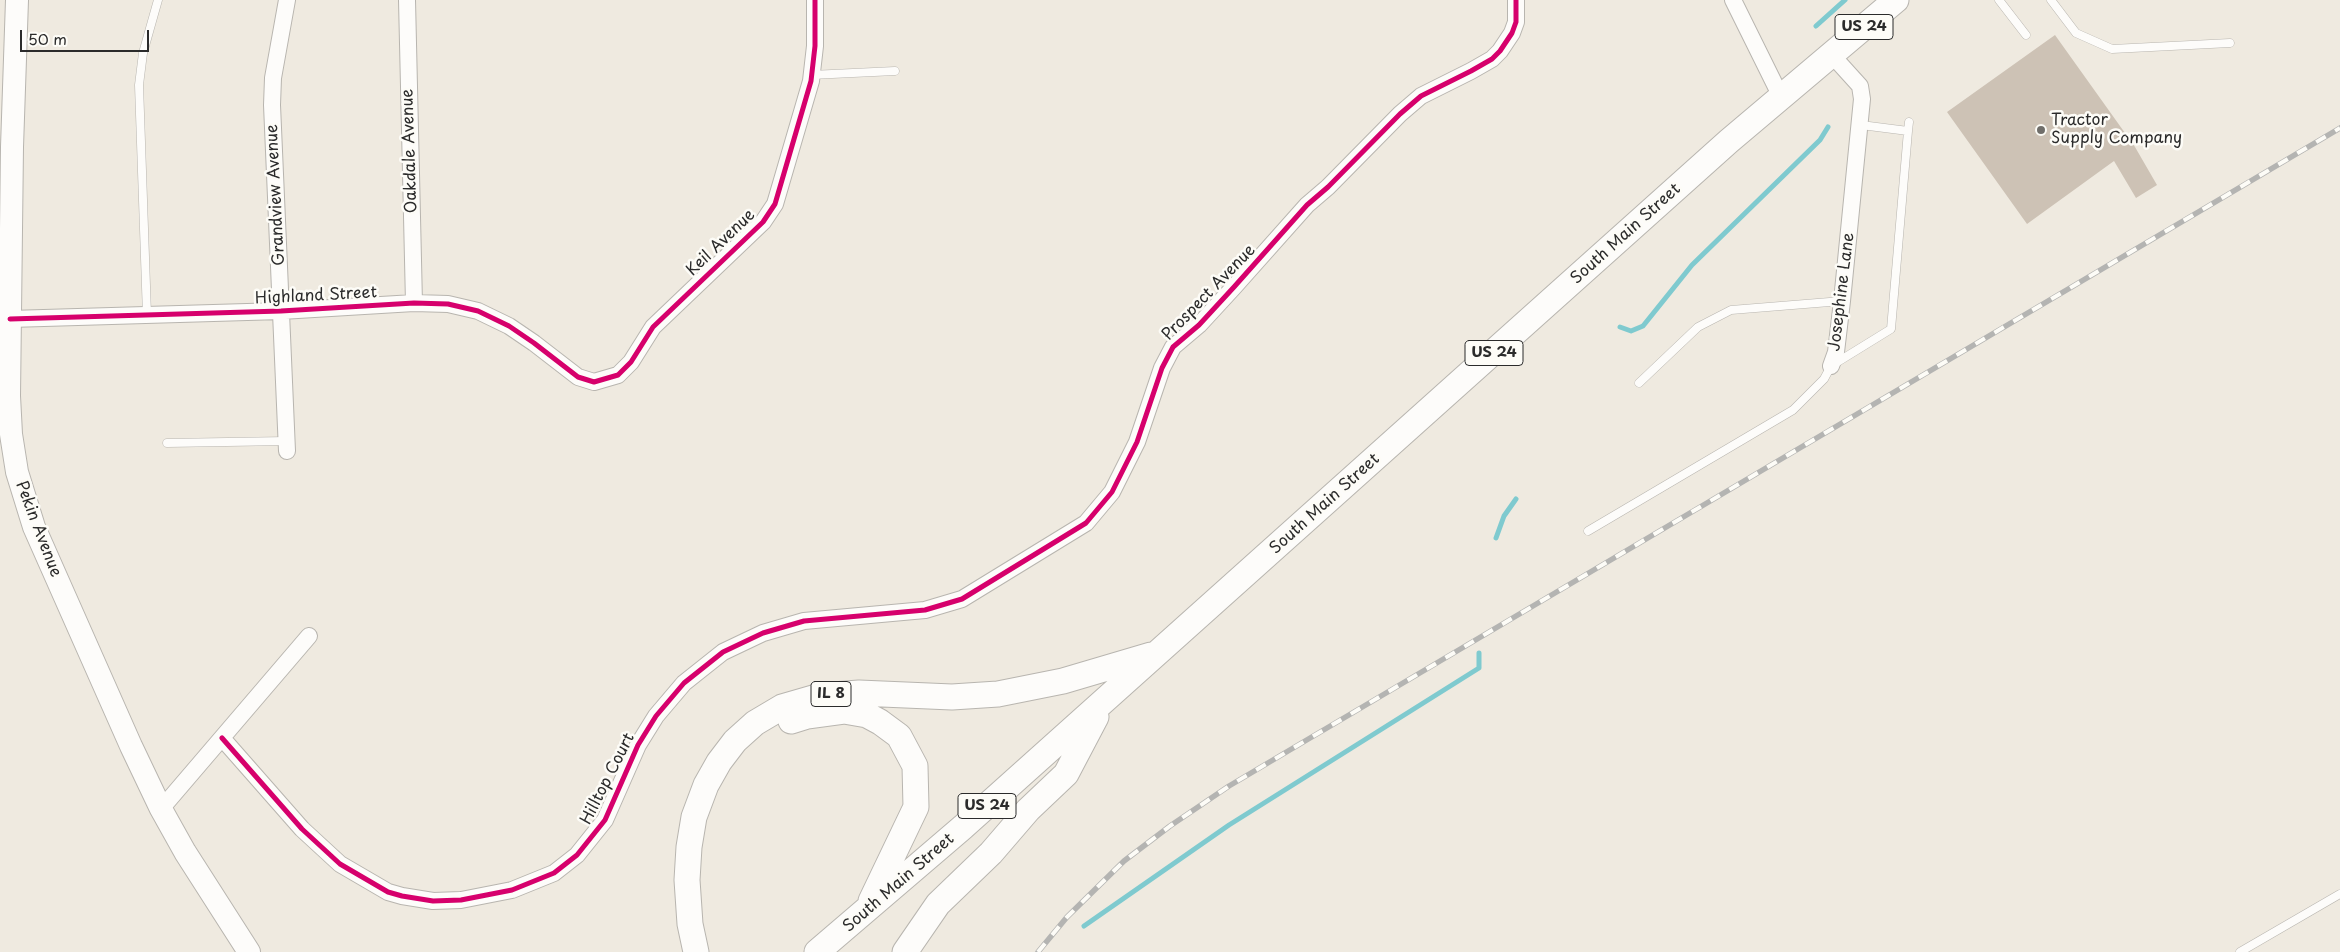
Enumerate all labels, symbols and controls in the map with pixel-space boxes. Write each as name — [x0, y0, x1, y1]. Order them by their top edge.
road number: US 24 — [1835, 15, 1893, 40]
scale bar — [22, 20, 151, 52]
text: 50 m — [28, 27, 67, 50]
street label: Oakdale Avenue — [398, 89, 422, 213]
place label: Tractor Supply Company — [2051, 111, 2182, 149]
street label: Grandview Avenue — [263, 124, 289, 266]
marker: Tractor Supply Company — [2035, 124, 2047, 136]
street label: South Main Street — [1567, 180, 1685, 288]
street label: Keil Avenue — [683, 206, 759, 280]
street label: Josephine Lane — [1825, 232, 1859, 352]
street label: Prospect Avenue — [1158, 241, 1260, 345]
street label: Highland Street — [255, 283, 377, 309]
road number: US 24 — [1465, 340, 1523, 366]
street label: South Main Street — [1266, 450, 1384, 558]
street label: Pekin Avenue — [11, 478, 65, 580]
road number: IL 8 — [811, 682, 851, 706]
street label: Hilltop Court — [577, 730, 639, 828]
road number: US 24 — [958, 794, 1016, 818]
street label: South Main Street — [840, 830, 958, 936]

